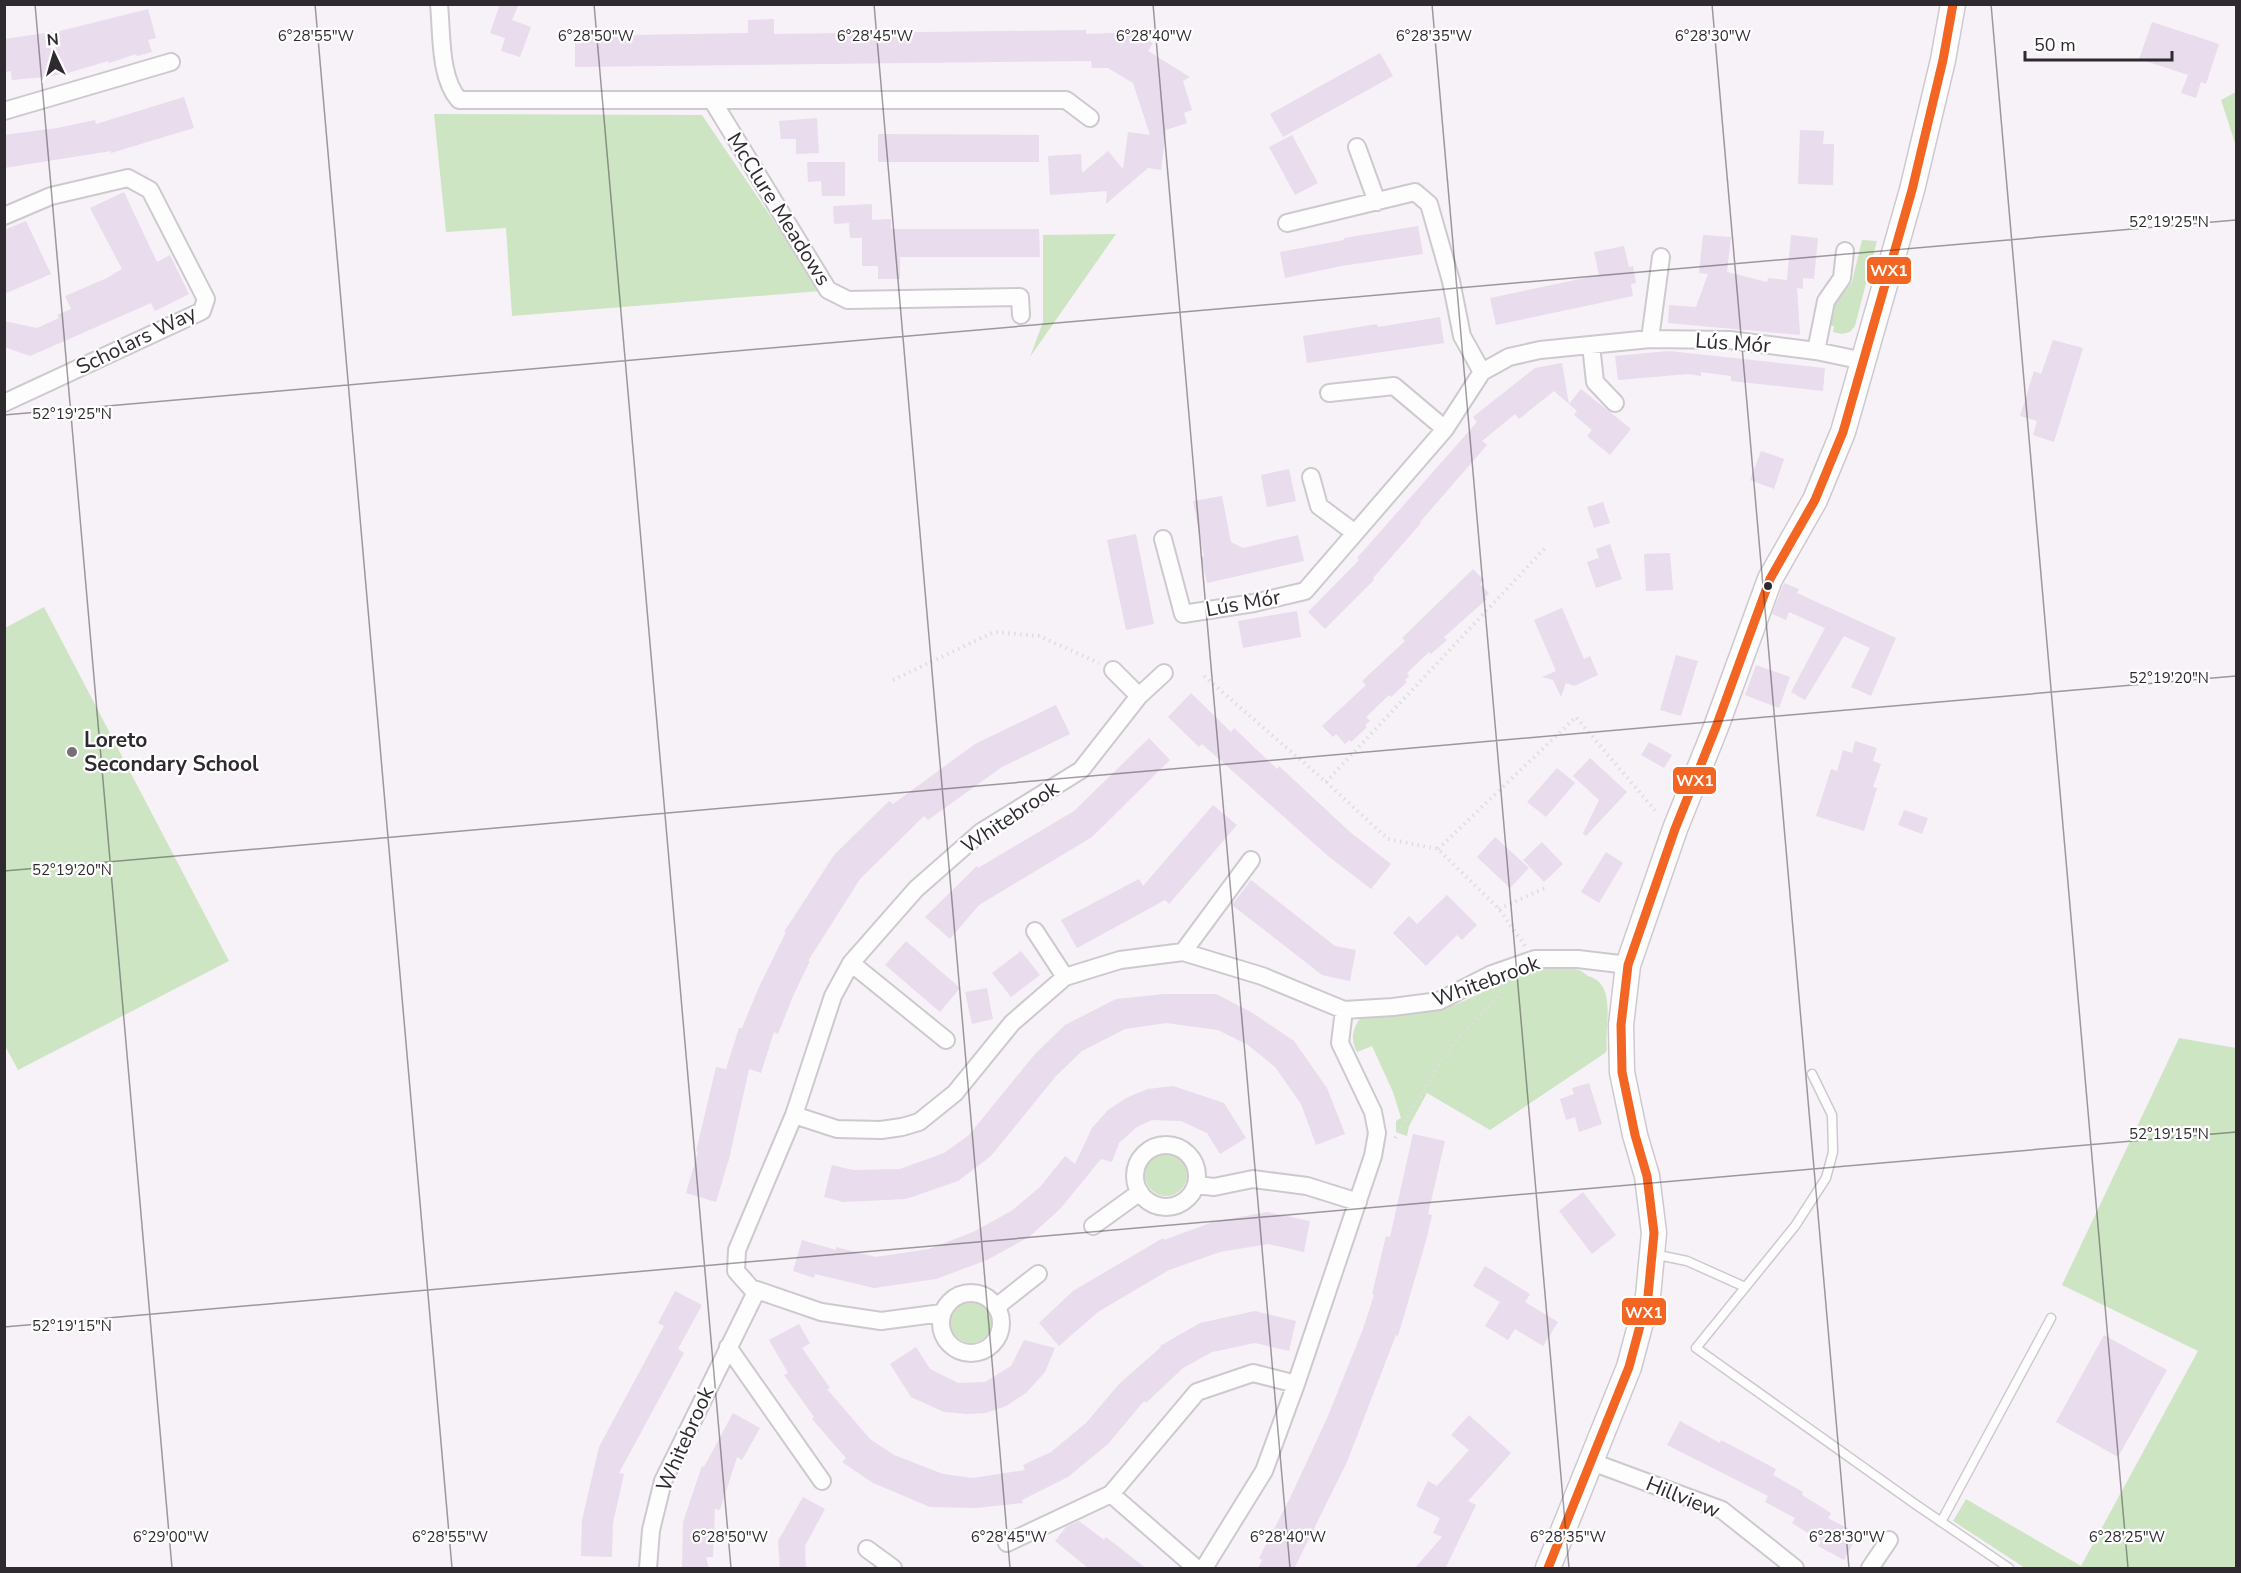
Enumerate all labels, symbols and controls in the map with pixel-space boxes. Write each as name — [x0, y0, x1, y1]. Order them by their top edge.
north arrow — [24, 24, 84, 84]
scale bar — [2025, 24, 2172, 62]
text: 6°28'55"W — [278, 26, 355, 46]
text: 6°28'50"W — [558, 26, 635, 46]
text: 6°28'45"W — [837, 26, 914, 46]
text: 6°28'40"W — [1116, 26, 1193, 46]
text: 6°28'35"W — [1396, 26, 1473, 46]
text: 6°28'30"W — [1675, 26, 1752, 46]
text: N — [46, 29, 60, 52]
text: 50 m — [2034, 33, 2076, 57]
street label: McClure Meadows — [721, 127, 837, 291]
text: 52°19'25"N — [2129, 212, 2209, 232]
line badge: WX1 — [1866, 256, 1912, 285]
text: WX1 — [1870, 260, 1908, 282]
street label: Scholars Way — [71, 299, 201, 381]
street label: Lús Mór — [1694, 326, 1772, 360]
text: 52°19'25"N — [32, 404, 112, 424]
unlabelled marker — [1762, 580, 1774, 592]
street label: Lús Mór — [1203, 583, 1283, 623]
text: 52°19'20"N — [2129, 668, 2209, 688]
place label: Loreto Secondary School — [84, 726, 259, 778]
marker: Loreto Secondary School — [65, 745, 79, 759]
line badge: WX1 — [1672, 766, 1717, 795]
text: WX1 — [1676, 770, 1714, 792]
street label: Whitebrook — [956, 774, 1065, 860]
text: 52°19'20"N — [32, 860, 112, 880]
street label: Whitebrook — [1429, 949, 1544, 1013]
text: 52°19'15"N — [2129, 1124, 2209, 1144]
line badge: WX1 — [1621, 1297, 1667, 1326]
text: WX1 — [1625, 1302, 1663, 1324]
text: 52°19'15"N — [32, 1316, 112, 1336]
street label: Whitebrook — [649, 1382, 721, 1496]
street label: Hillview — [1642, 1470, 1724, 1525]
text: 6°29'00"W — [133, 1527, 210, 1547]
text: 6°28'55"W — [412, 1527, 489, 1547]
text: 6°28'50"W — [692, 1527, 769, 1547]
text: 6°28'45"W — [971, 1527, 1048, 1547]
text: 6°28'40"W — [1250, 1527, 1327, 1547]
text: 6°28'35"W — [1530, 1527, 1607, 1547]
text: 6°28'30"W — [1809, 1527, 1886, 1547]
text: 6°28'25"W — [2089, 1527, 2166, 1547]

